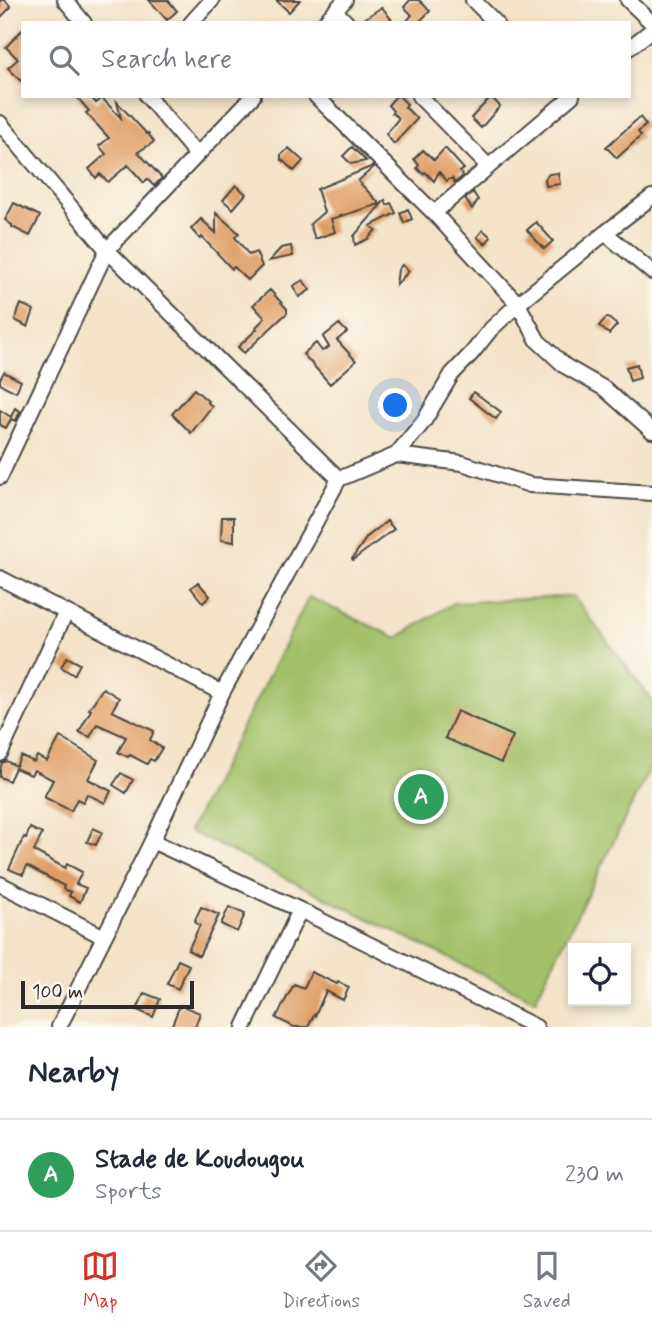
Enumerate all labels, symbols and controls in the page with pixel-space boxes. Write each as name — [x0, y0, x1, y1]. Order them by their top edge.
search box — [21, 21, 631, 98]
icon: search — [45, 41, 83, 79]
text: Search here — [101, 43, 232, 77]
your location — [378, 388, 412, 422]
pin: A — [398, 771, 444, 823]
map controls — [568, 943, 631, 1006]
button: locate — [568, 943, 631, 1006]
scale bar — [21, 978, 194, 1010]
text: 100 m — [32, 980, 83, 1005]
text: Nearby — [28, 1053, 119, 1092]
text: Stade de Koudougou — [95, 1143, 305, 1177]
text: A — [43, 1160, 59, 1190]
text: 230 m — [565, 1160, 624, 1190]
text: Sports — [95, 1177, 162, 1207]
tab: Map — [81, 1247, 119, 1314]
tab: Directions — [282, 1247, 360, 1314]
tab: Saved — [523, 1247, 571, 1314]

